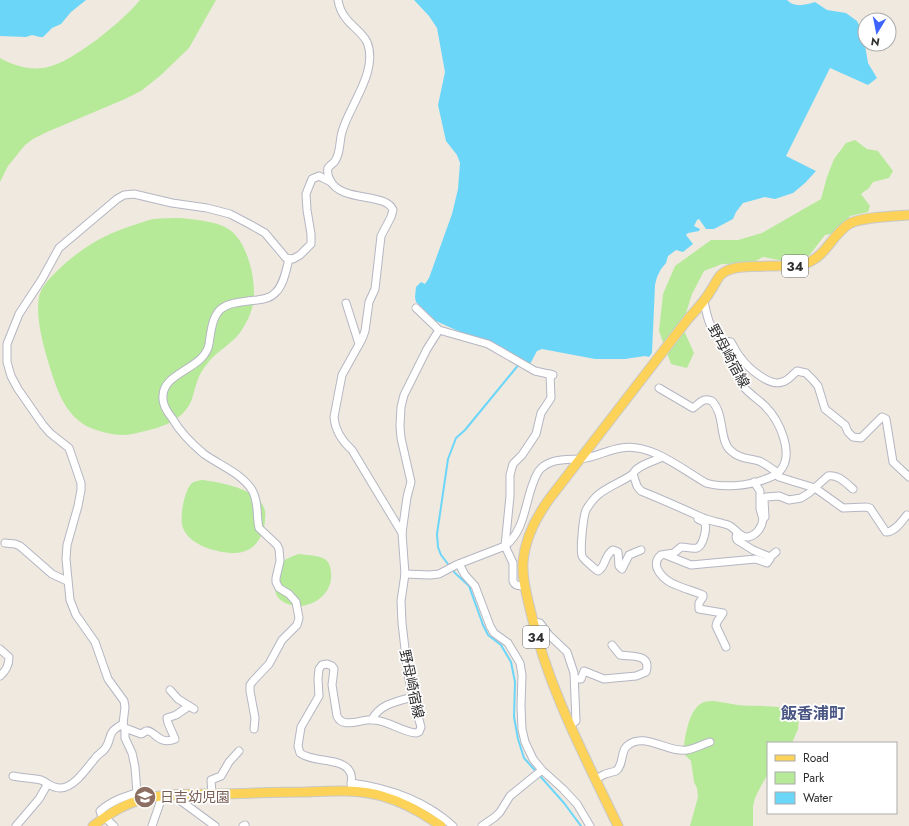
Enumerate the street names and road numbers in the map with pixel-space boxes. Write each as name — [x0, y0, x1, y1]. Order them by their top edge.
road number: 34 — [782, 255, 808, 277]
street label: 野母崎宿線 — [703, 321, 755, 391]
road number: 34 — [523, 626, 549, 648]
street label: 野母崎宿線 — [395, 648, 429, 720]

